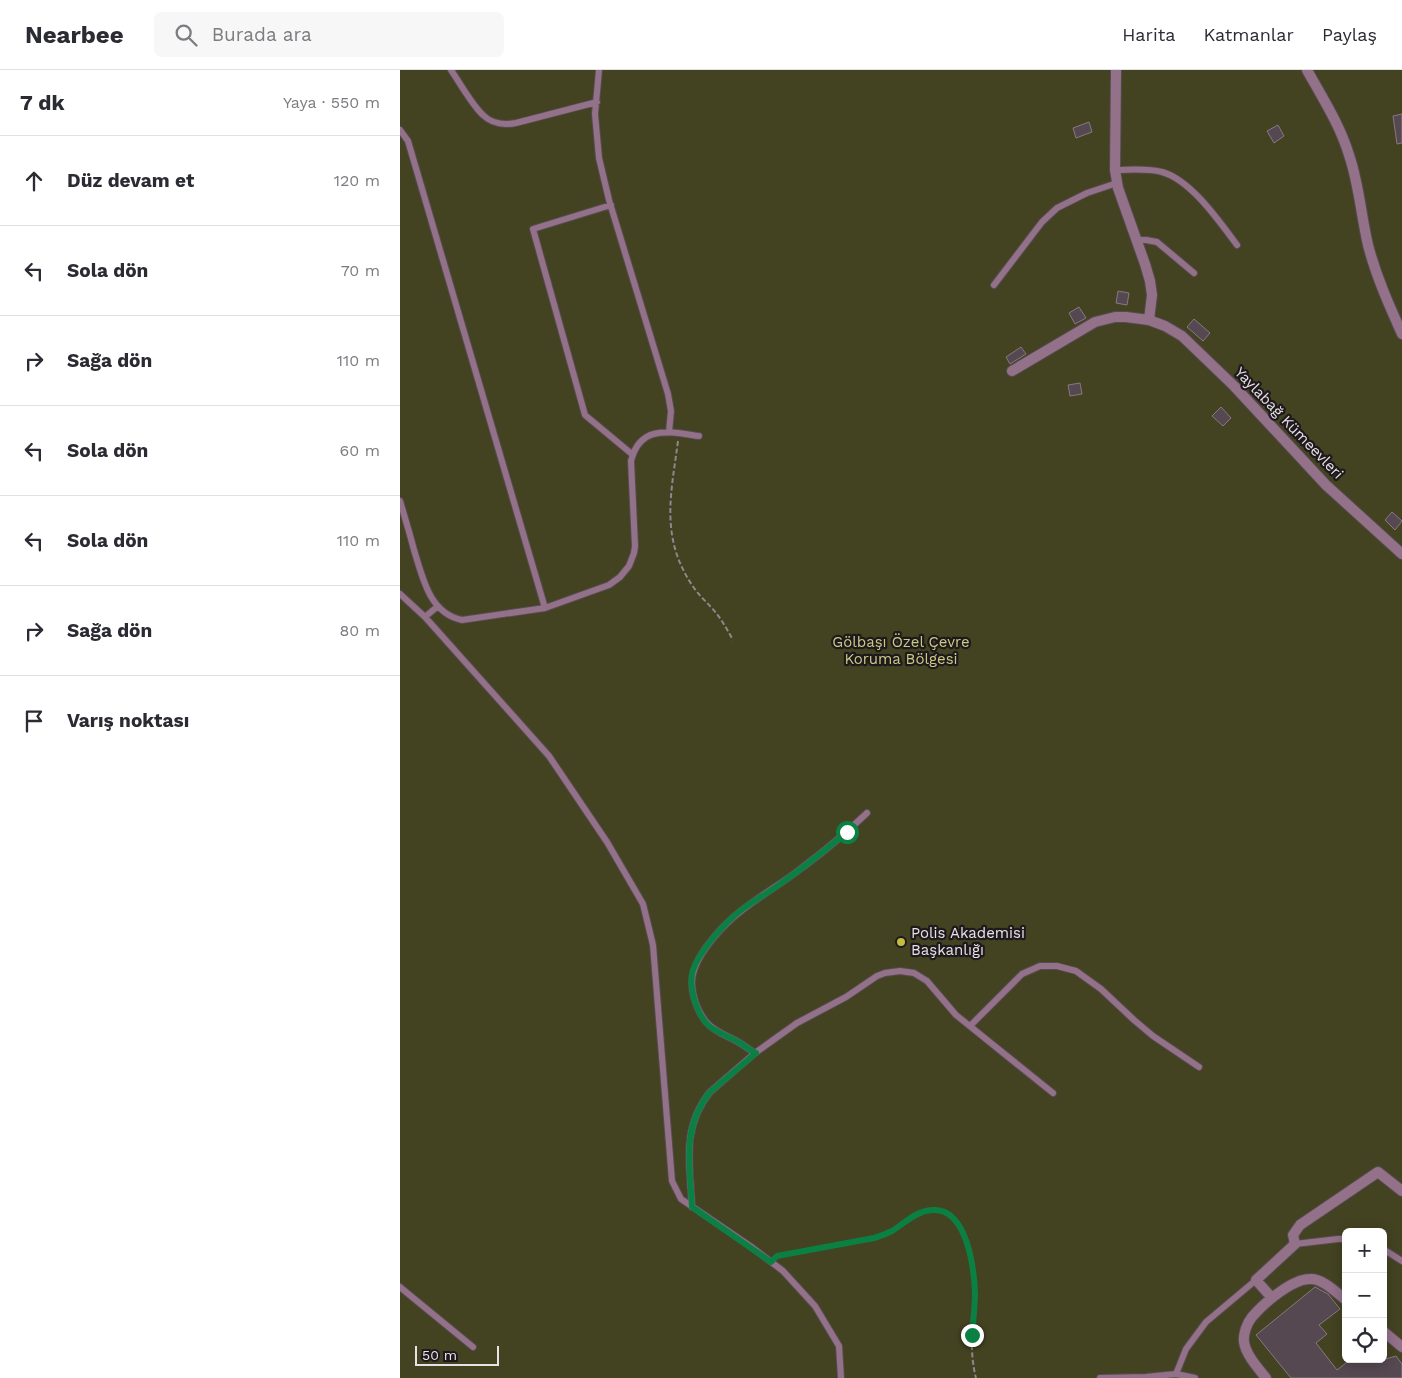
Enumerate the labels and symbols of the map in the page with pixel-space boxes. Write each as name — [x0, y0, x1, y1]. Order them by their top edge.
street label: Yaylabağ Kümeevleri — [1231, 363, 1347, 483]
park label: Gölbaşı Özel Çevre Koruma Bölgesi — [832, 633, 970, 668]
route start — [836, 821, 859, 844]
place label: Polis Akademisi Başkanlığı — [911, 924, 1025, 959]
marker: Polis Akademisi Başkanlığı — [895, 936, 907, 948]
route end — [961, 1324, 984, 1347]
scale bar — [415, 1343, 499, 1366]

